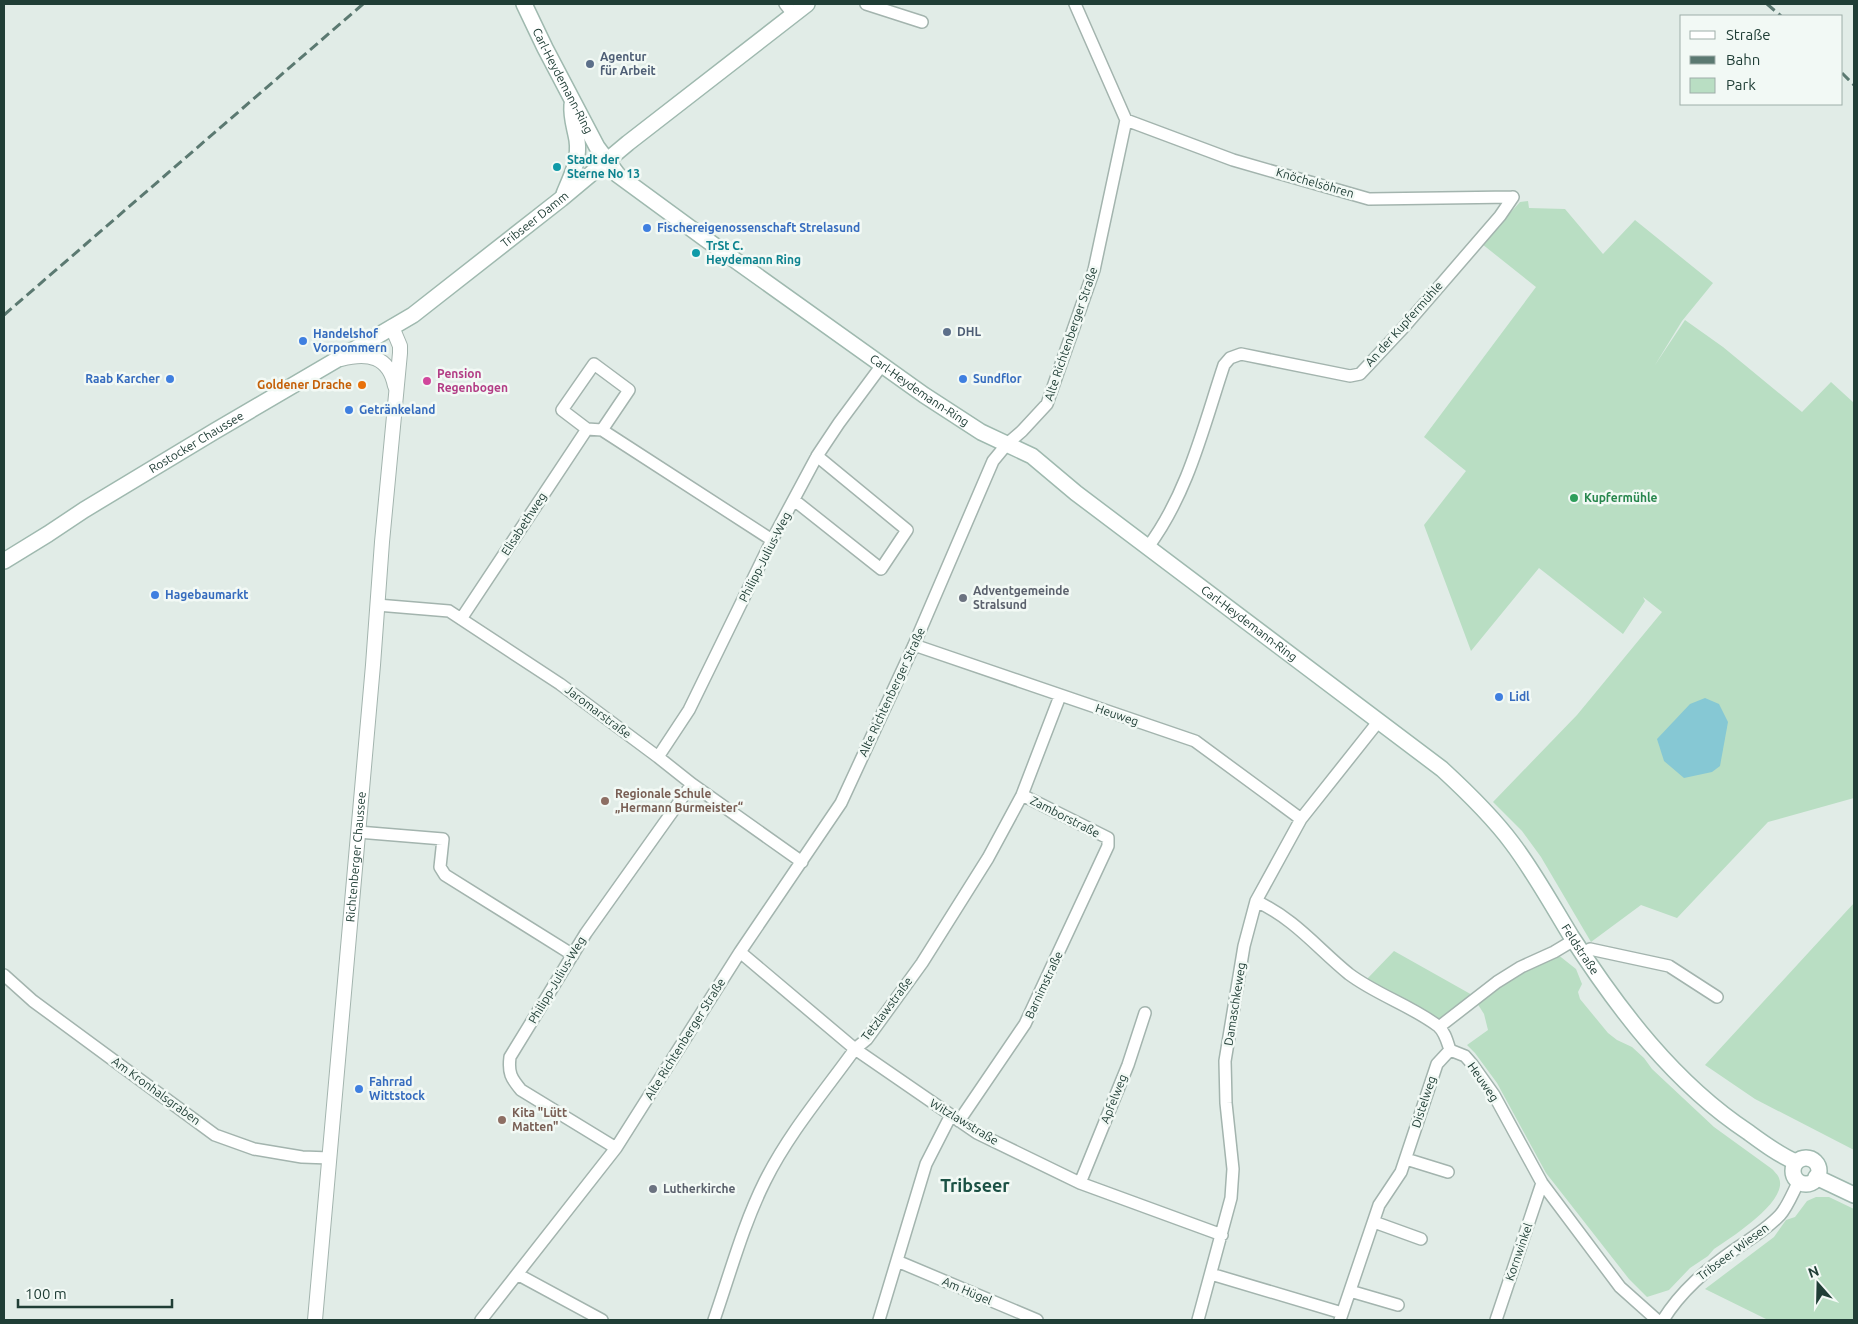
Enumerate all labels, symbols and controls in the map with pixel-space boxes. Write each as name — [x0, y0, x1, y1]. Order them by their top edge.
legend — [1680, 15, 1843, 105]
street label: Carl-Heydemann-Ring — [530, 26, 596, 136]
text: Straße — [1726, 26, 1770, 43]
place label: Agentur für Arbeit — [600, 50, 656, 77]
text: Bahn — [1726, 51, 1760, 68]
marker: Agentur für Arbeit — [584, 58, 596, 70]
text: Park — [1726, 76, 1756, 93]
place label: Stadt der Sterne No 13 — [567, 153, 640, 180]
marker: Stadt der Sterne No 13 — [551, 161, 563, 173]
street label: Knöchelsöhren — [1275, 165, 1356, 200]
street label: Tribseer Damm — [498, 189, 571, 250]
place label: Fischereigenossenschaft Strelasund — [657, 221, 860, 234]
marker: Fischereigenossenschaft Strelasund — [641, 222, 653, 234]
place label: TrSt C. Heydemann Ring — [706, 239, 801, 266]
marker: TrSt C. Heydemann Ring — [690, 247, 702, 259]
street label: Alte Richtenberger Straße — [1041, 265, 1100, 402]
street label: An der Kupfermühle — [1362, 279, 1445, 369]
place label: DHL — [957, 325, 981, 338]
marker: DHL — [941, 326, 953, 338]
place label: Handelshof Vorpommern — [313, 327, 387, 354]
marker: Handelshof Vorpommern — [297, 335, 309, 347]
street label: Carl-Heydemann-Ring — [868, 352, 971, 428]
place label: Pension Regenbogen — [437, 367, 508, 394]
place label: Raab Karcher — [85, 372, 160, 385]
place label: Sundflor — [973, 372, 1022, 385]
marker: Raab Karcher — [164, 373, 176, 385]
marker: Sundflor — [957, 373, 969, 385]
marker: Pension Regenbogen — [421, 375, 433, 387]
place label: Goldener Drache — [257, 378, 352, 391]
marker: Goldener Drache — [356, 379, 368, 391]
place label: Getränkeland — [359, 403, 436, 416]
marker: Getränkeland — [343, 404, 355, 416]
street label: Rostocker Chaussee — [147, 409, 246, 475]
street label: Elisabethweg — [498, 490, 549, 558]
place label: Kupfermühle — [1584, 491, 1658, 504]
marker: Kupfermühle — [1568, 492, 1580, 504]
street label: Philipp-Julius-Weg — [736, 510, 793, 604]
street label: Carl-Heydemann-Ring — [1199, 583, 1300, 664]
place label: Adventgemeinde Stralsund — [973, 584, 1070, 611]
place label: Hagebaumarkt — [165, 588, 249, 601]
marker: Hagebaumarkt — [149, 589, 161, 601]
marker: Adventgemeinde Stralsund — [957, 592, 969, 604]
street label: Alte Richtenberger Straße — [856, 625, 927, 758]
street label: Jaromarstraße — [563, 683, 634, 741]
place label: Lidl — [1509, 690, 1530, 703]
marker: Lidl — [1493, 691, 1505, 703]
street label: Heuweg — [1094, 701, 1140, 728]
place label: Regionale Schule „Hermann Burmeister“ — [615, 787, 744, 814]
street label: Richtenberger Chaussee — [343, 791, 368, 923]
street label: Zamborstraße — [1028, 793, 1102, 840]
marker: Regionale Schule „Hermann Burmeister“ — [599, 795, 611, 807]
street label: Feldstraße — [1559, 922, 1602, 977]
street label: Philipp-Julius-Weg — [525, 934, 588, 1026]
street label: Barnimstraße — [1022, 949, 1065, 1021]
street label: Damaschkeweg — [1222, 961, 1248, 1046]
street label: Tetzlawstraße — [859, 974, 915, 1043]
street label: Alte Richtenberger Straße — [642, 976, 727, 1102]
street label: Am Kronhalsgraben — [110, 1054, 203, 1127]
street label: Heuweg — [1465, 1060, 1502, 1104]
street label: Apfelweg — [1098, 1072, 1129, 1125]
street label: Distelweg — [1409, 1074, 1438, 1129]
place label: Fahrrad Wittstock — [369, 1075, 425, 1102]
marker: Fahrrad Wittstock — [353, 1083, 365, 1095]
street label: Witzlawstraße — [928, 1096, 1001, 1147]
place label: Kita "Lütt Matten" — [512, 1106, 567, 1133]
marker: Kita "Lütt Matten" — [496, 1114, 508, 1126]
district label: Tribseer — [940, 1175, 1010, 1195]
place label: Lutherkirche — [663, 1182, 735, 1195]
marker: Lutherkirche — [647, 1183, 659, 1195]
street label: Kornwinkel — [1503, 1221, 1534, 1282]
street label: Tribseer Wiesen — [1694, 1221, 1771, 1283]
north arrow — [1793, 1259, 1843, 1309]
text: N — [1806, 1262, 1821, 1281]
street label: Am Hügel — [940, 1274, 994, 1307]
scale bar — [18, 1276, 171, 1308]
text: 100 m — [25, 1285, 67, 1302]

